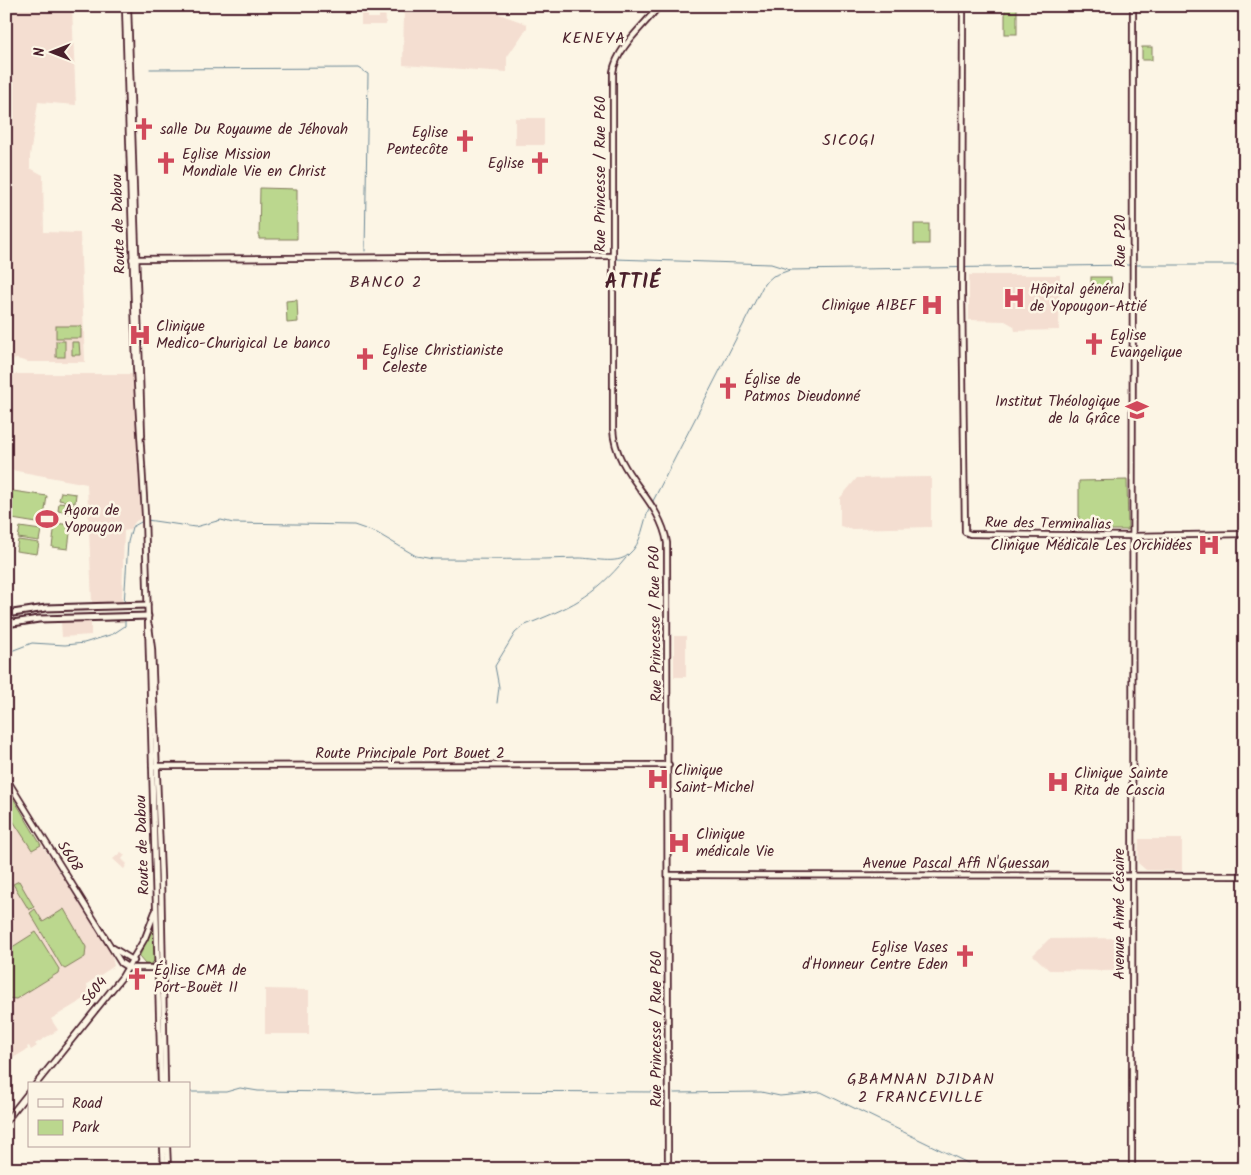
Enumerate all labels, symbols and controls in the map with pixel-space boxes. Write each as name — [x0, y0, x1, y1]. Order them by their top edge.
district label: KENEYA — [562, 26, 626, 51]
north arrow — [28, 28, 78, 78]
text: N — [29, 47, 51, 56]
street label: Rue Princesse / Rue P60 — [589, 95, 613, 252]
church icon: salle Du Royaume de Jéhovah — [131, 116, 157, 142]
place label: salle Du Royaume de Jéhovah — [160, 118, 348, 142]
place label: Eglise Pentecôte — [387, 121, 448, 162]
church icon: Eglise Pentecôte — [452, 128, 478, 154]
district label: SICOGI — [822, 128, 876, 153]
place label: Eglise Mission Mondiale Vie en Christ — [182, 143, 326, 184]
church icon: Eglise Mission Mondiale Vie en Christ — [153, 150, 179, 176]
church icon: Eglise — [527, 150, 553, 176]
place label: Eglise — [488, 152, 524, 176]
street label: Route de Dabou — [105, 173, 133, 274]
street label: Rue P20 — [1109, 214, 1133, 268]
district label: ATTIÉ — [605, 267, 661, 299]
district label: BANCO 2 — [350, 270, 422, 295]
place label: Hôpital général de Yopougon-Attié — [1030, 278, 1148, 319]
hospital icon: Hôpital général de Yopougon-Attié — [1001, 285, 1027, 311]
hospital icon: Clinique AIBEF — [919, 292, 945, 318]
place label: Clinique AIBEF — [821, 294, 917, 318]
place label: Clinique Medico-Churigical Le banco — [156, 315, 330, 356]
hospital icon: Clinique Medico-Churigical Le banco — [127, 322, 153, 348]
place label: Eglise Evangelique — [1110, 324, 1183, 365]
church icon: Eglise Evangelique — [1081, 331, 1107, 357]
place label: Eglise Christianiste Celeste — [382, 339, 503, 380]
church icon: Eglise Christianiste Celeste — [352, 346, 378, 372]
place label: Église de Patmos Dieudonné — [744, 368, 862, 409]
church icon: Église de Patmos Dieudonné — [715, 375, 741, 401]
place label: Institut Théologique de la Grâce — [995, 390, 1120, 431]
school or university icon: Institut Théologique de la Grâce — [1124, 397, 1150, 423]
place label: Agora de Yopougon — [64, 499, 123, 540]
sports icon: Agora de Yopougon — [34, 506, 60, 532]
street label: Rue des Terminalias — [985, 511, 1112, 537]
hospital icon: Clinique Médicale Les Orchidées — [1196, 532, 1222, 558]
place label: Clinique Médicale Les Orchidées — [991, 534, 1193, 558]
street label: Rue Princesse / Rue P60 — [643, 545, 669, 702]
street label: Route Principale Port Bouet 2 — [315, 742, 505, 766]
place label: Clinique Saint-Michel — [674, 759, 754, 800]
place label: Clinique Sainte Rita de Cascia — [1074, 762, 1168, 803]
hospital icon: Clinique Saint-Michel — [645, 766, 671, 792]
hospital icon: Clinique Sainte Rita de Cascia — [1045, 769, 1071, 795]
street label: Route de Dabou — [129, 794, 157, 895]
place label: Clinique médicale Vie — [696, 823, 774, 864]
hospital icon: Clinique médicale Vie — [666, 830, 692, 856]
street label: S608 — [50, 836, 89, 878]
street label: Avenue Aimé Césaire — [1108, 848, 1132, 980]
street label: Avenue Pascal Affi N'Guessan — [862, 852, 1050, 876]
place label: Eglise Vases d'Honneur Centre Eden — [802, 936, 949, 977]
church icon: Eglise Vases d'Honneur Centre Eden — [952, 943, 978, 969]
street label: Rue Princesse / Rue P60 — [645, 950, 669, 1107]
place label: Église CMA de Port-Bouët II — [154, 959, 247, 1000]
church icon: Église CMA de Port-Bouët II — [124, 966, 150, 992]
street label: S604 — [75, 972, 114, 1012]
district label: GBAMNAN DJIDAN 2 FRANCEVILLE — [847, 1067, 995, 1110]
legend — [28, 1082, 190, 1148]
text: Road — [72, 1092, 103, 1116]
text: Park — [72, 1116, 100, 1140]

